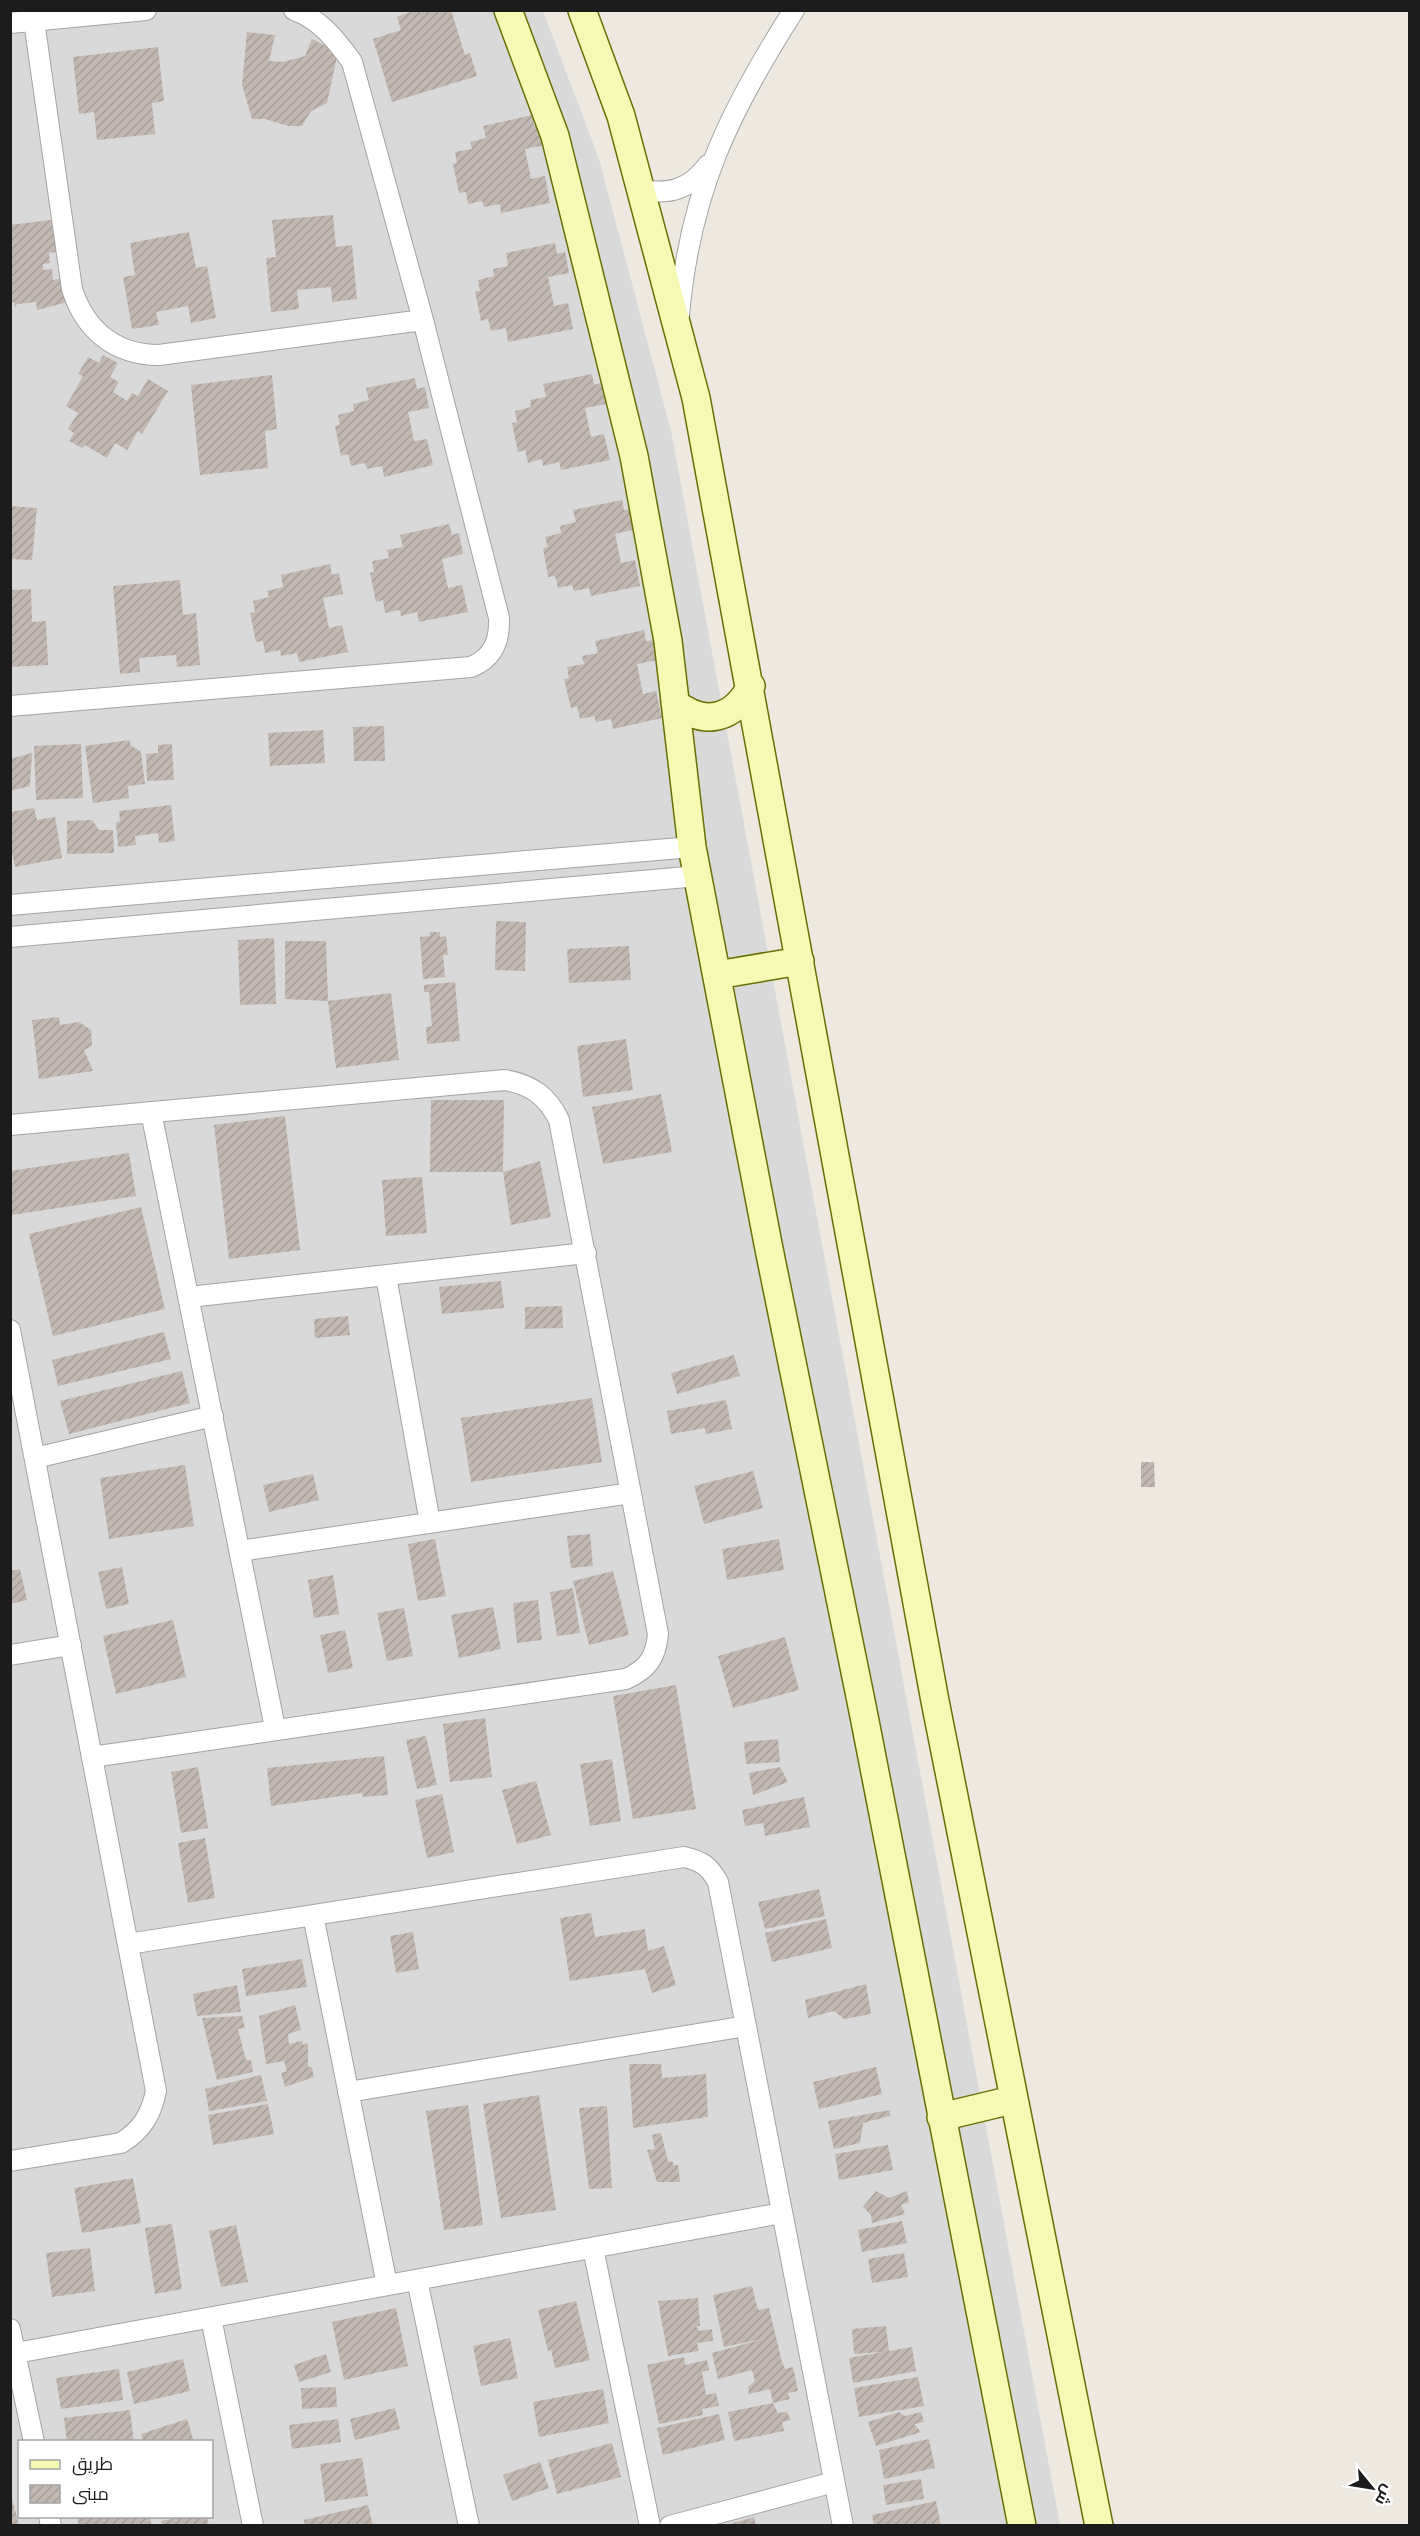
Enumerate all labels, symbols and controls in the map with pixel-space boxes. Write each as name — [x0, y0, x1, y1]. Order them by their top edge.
legend — [18, 2440, 213, 2518]
text: طريق — [72, 2451, 113, 2476]
north arrow — [1342, 2458, 1402, 2518]
text: مبنى — [72, 2481, 109, 2506]
text: ش — [1369, 2481, 1400, 2510]

